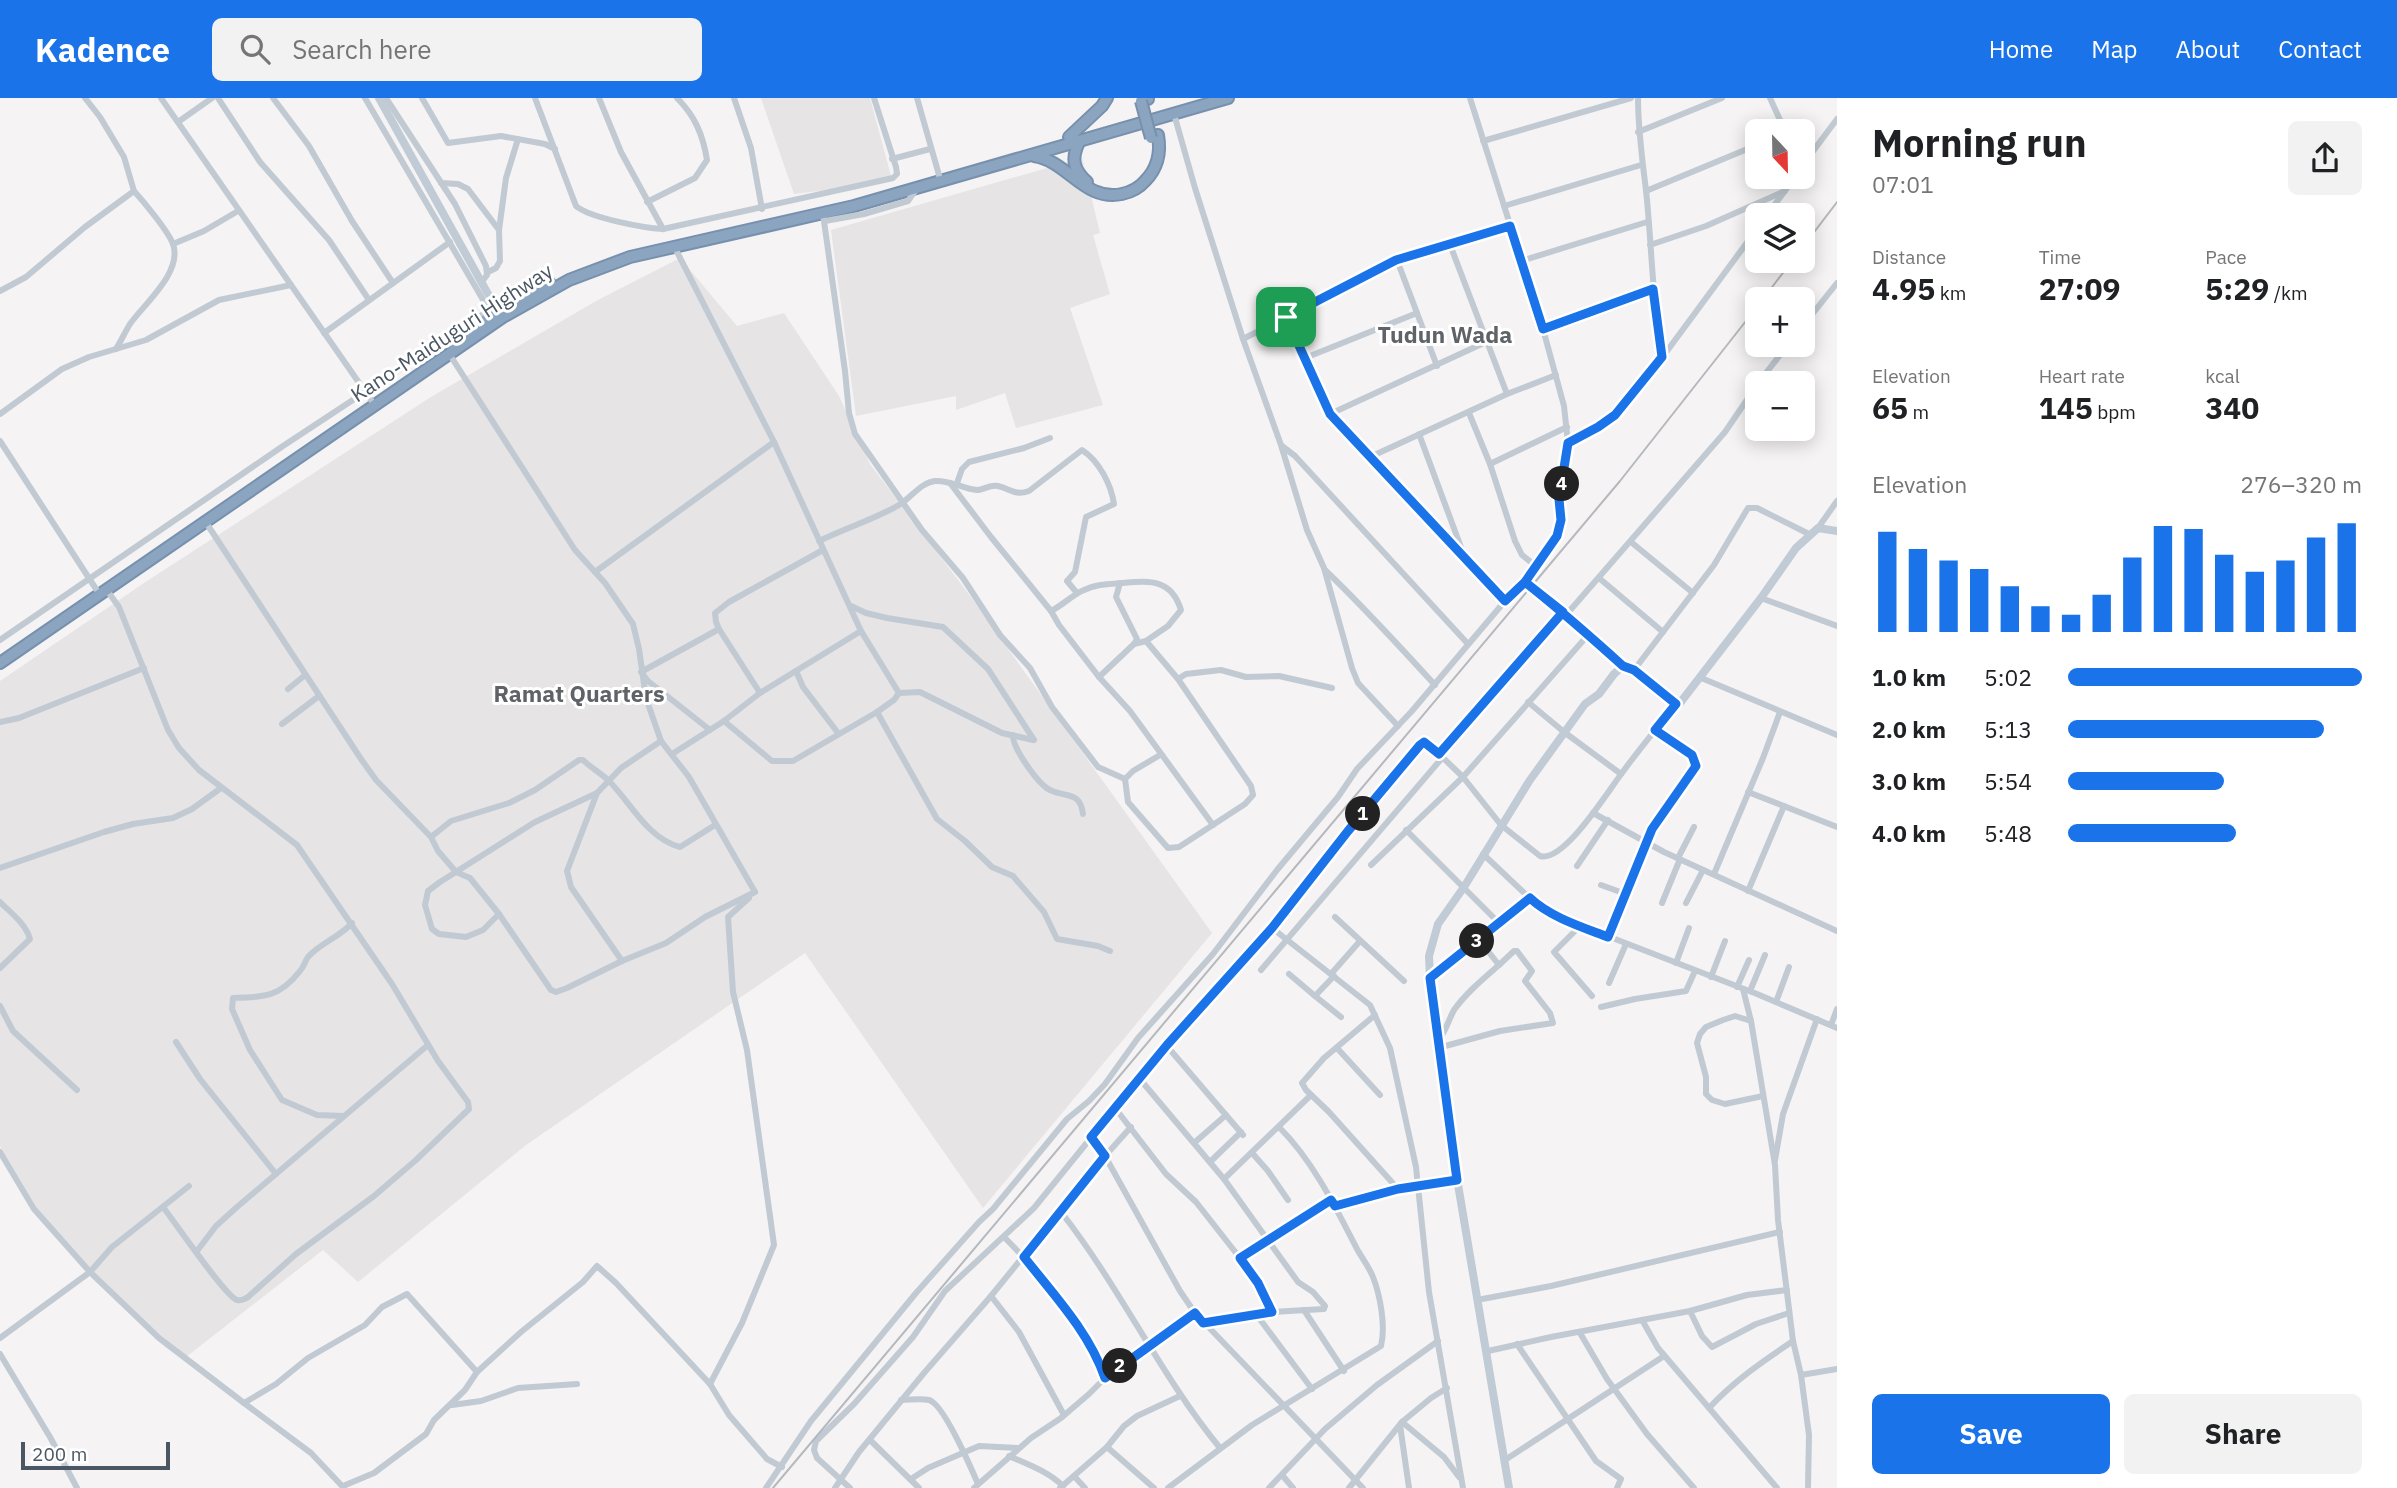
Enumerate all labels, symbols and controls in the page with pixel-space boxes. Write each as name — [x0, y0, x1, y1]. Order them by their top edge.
search box — [212, 18, 702, 81]
text: Kadence — [35, 28, 170, 71]
icon: search — [236, 30, 274, 68]
text: Search here — [292, 32, 432, 66]
text: Home — [1989, 33, 2053, 65]
text: Map — [2091, 33, 2137, 65]
text: About — [2175, 33, 2240, 65]
text: Contact — [2278, 33, 2362, 65]
text: Morning run — [1872, 118, 2087, 167]
north arrow — [1745, 119, 1815, 189]
map controls — [1745, 119, 1815, 441]
button: share — [2288, 121, 2362, 195]
text: 07:01 — [1872, 169, 1934, 199]
button: layers — [1745, 203, 1815, 273]
text: Distance — [1872, 245, 1946, 269]
text: Time — [2039, 245, 2081, 269]
text: Pace — [2205, 245, 2247, 269]
street label: Kano-Maiduguri Highway — [345, 256, 558, 408]
text: 4.95 — [1872, 269, 1935, 308]
text: 27:09 — [2039, 269, 2121, 308]
text: 5:29 — [2205, 269, 2269, 308]
text: km — [1935, 281, 1966, 305]
text: /km — [2269, 281, 2308, 305]
pin — [1256, 287, 1316, 347]
button: + — [1745, 287, 1815, 357]
icon: arrive — [1267, 298, 1305, 336]
district label: Tudun Wada — [1378, 319, 1512, 349]
text: Elevation — [1872, 364, 1951, 388]
text: Heart rate — [2039, 364, 2125, 388]
text: kcal — [2205, 364, 2240, 388]
button: − — [1745, 371, 1815, 441]
text: 65 — [1872, 388, 1908, 427]
text: 145 — [2039, 388, 2093, 427]
text: 340 — [2205, 388, 2259, 427]
text: m — [1908, 400, 1929, 424]
text: bpm — [2093, 400, 2136, 424]
pin: 4 — [1544, 466, 1580, 502]
text: Elevation — [1872, 469, 1967, 499]
text: 276–320 m — [2240, 469, 2362, 499]
text: 4 — [1556, 471, 1567, 495]
text: 1.0 km — [1872, 662, 1946, 692]
text: 5:02 — [1984, 662, 2032, 692]
district label: Ramat Quarters — [493, 678, 665, 708]
text: 2.0 km — [1872, 714, 1946, 744]
text: 5:13 — [1984, 714, 2032, 744]
text: 3.0 km — [1872, 766, 1946, 796]
text: 5:54 — [1984, 766, 2032, 796]
pin: 1 — [1346, 796, 1380, 832]
text: 1 — [1357, 801, 1368, 825]
text: 4.0 km — [1872, 818, 1946, 848]
text: 5:48 — [1984, 818, 2032, 848]
pin: 3 — [1460, 924, 1494, 958]
text: 3 — [1471, 928, 1482, 952]
pin: 2 — [1102, 1348, 1138, 1384]
text: 2 — [1114, 1353, 1125, 1377]
button: Save — [1872, 1394, 2110, 1474]
button: Share — [2124, 1394, 2362, 1474]
scale bar — [21, 1439, 170, 1471]
text: 200 m — [32, 1442, 87, 1466]

